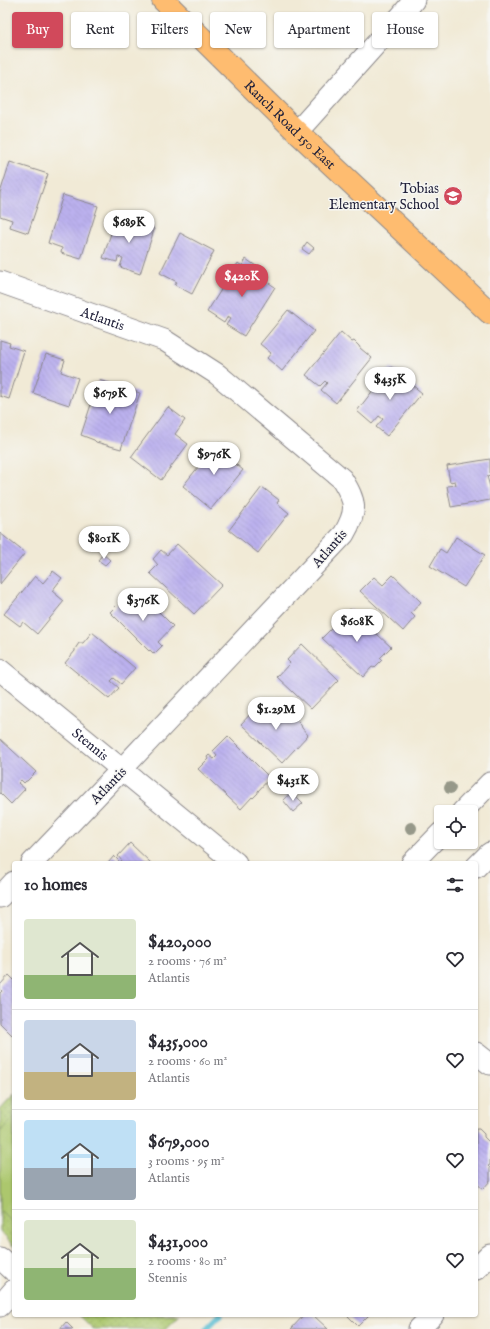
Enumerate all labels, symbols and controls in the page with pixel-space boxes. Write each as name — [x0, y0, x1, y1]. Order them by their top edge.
chip: Buy — [12, 12, 63, 48]
chip: Rent — [71, 12, 129, 48]
chip: Filters — [137, 12, 202, 48]
chip: New — [210, 12, 266, 48]
chip: Apartment — [274, 12, 364, 48]
chip: House — [372, 12, 438, 48]
street label: Ranch Road 150 East — [240, 77, 339, 174]
place label: Tobias Elementary School — [329, 180, 439, 214]
school or university icon: Tobias Elementary School — [442, 185, 464, 207]
pin: $689K — [101, 210, 157, 244]
text: $689K — [113, 214, 145, 231]
pin: $420K — [214, 264, 270, 298]
text: $420K — [224, 268, 260, 285]
street label: Atlantis — [77, 303, 127, 335]
pin: $435K — [362, 367, 418, 401]
text: $435K — [374, 371, 406, 388]
pin: $679K — [82, 381, 138, 415]
text: $679K — [93, 385, 127, 402]
pin: $976K — [186, 442, 242, 476]
text: $976K — [197, 446, 231, 463]
pin: $801K — [76, 526, 132, 560]
street label: Atlantis — [308, 526, 351, 572]
text: $801K — [88, 530, 120, 547]
pin: $376K — [115, 588, 171, 622]
text: $376K — [126, 592, 160, 609]
pin: $608K — [329, 609, 385, 643]
text: $608K — [340, 613, 374, 630]
pin: $1.29M — [243, 697, 309, 731]
text: $1.29M — [257, 701, 295, 718]
street label: Stennis — [68, 725, 112, 765]
street label: Atlantis — [86, 763, 131, 809]
pin: $431K — [265, 768, 321, 802]
text: $431K — [277, 772, 309, 789]
map controls — [434, 805, 478, 849]
button: locate — [434, 805, 478, 849]
icon: filters — [444, 874, 466, 896]
text: 10 homes — [24, 875, 87, 896]
text: $420,000 — [148, 932, 212, 953]
icon: home — [56, 935, 104, 983]
icon: heart — [444, 948, 466, 970]
text: 2 rooms · 76 m² — [148, 953, 227, 970]
text: Atlantis — [148, 970, 190, 987]
text: $435,000 — [148, 1032, 208, 1053]
icon: home — [56, 1036, 104, 1084]
icon: heart — [444, 1049, 466, 1071]
text: 2 rooms · 60 m² — [148, 1053, 227, 1070]
text: Atlantis — [148, 1070, 190, 1087]
text: $679,000 — [148, 1132, 210, 1153]
icon: home — [56, 1136, 104, 1184]
icon: heart — [444, 1149, 466, 1171]
text: 3 rooms · 95 m² — [148, 1153, 225, 1170]
text: Atlantis — [148, 1170, 190, 1187]
text: $431,000 — [148, 1232, 208, 1253]
icon: home — [56, 1236, 104, 1284]
icon: heart — [444, 1249, 466, 1271]
text: 2 rooms · 80 m² — [148, 1253, 227, 1270]
text: Stennis — [148, 1270, 187, 1287]

